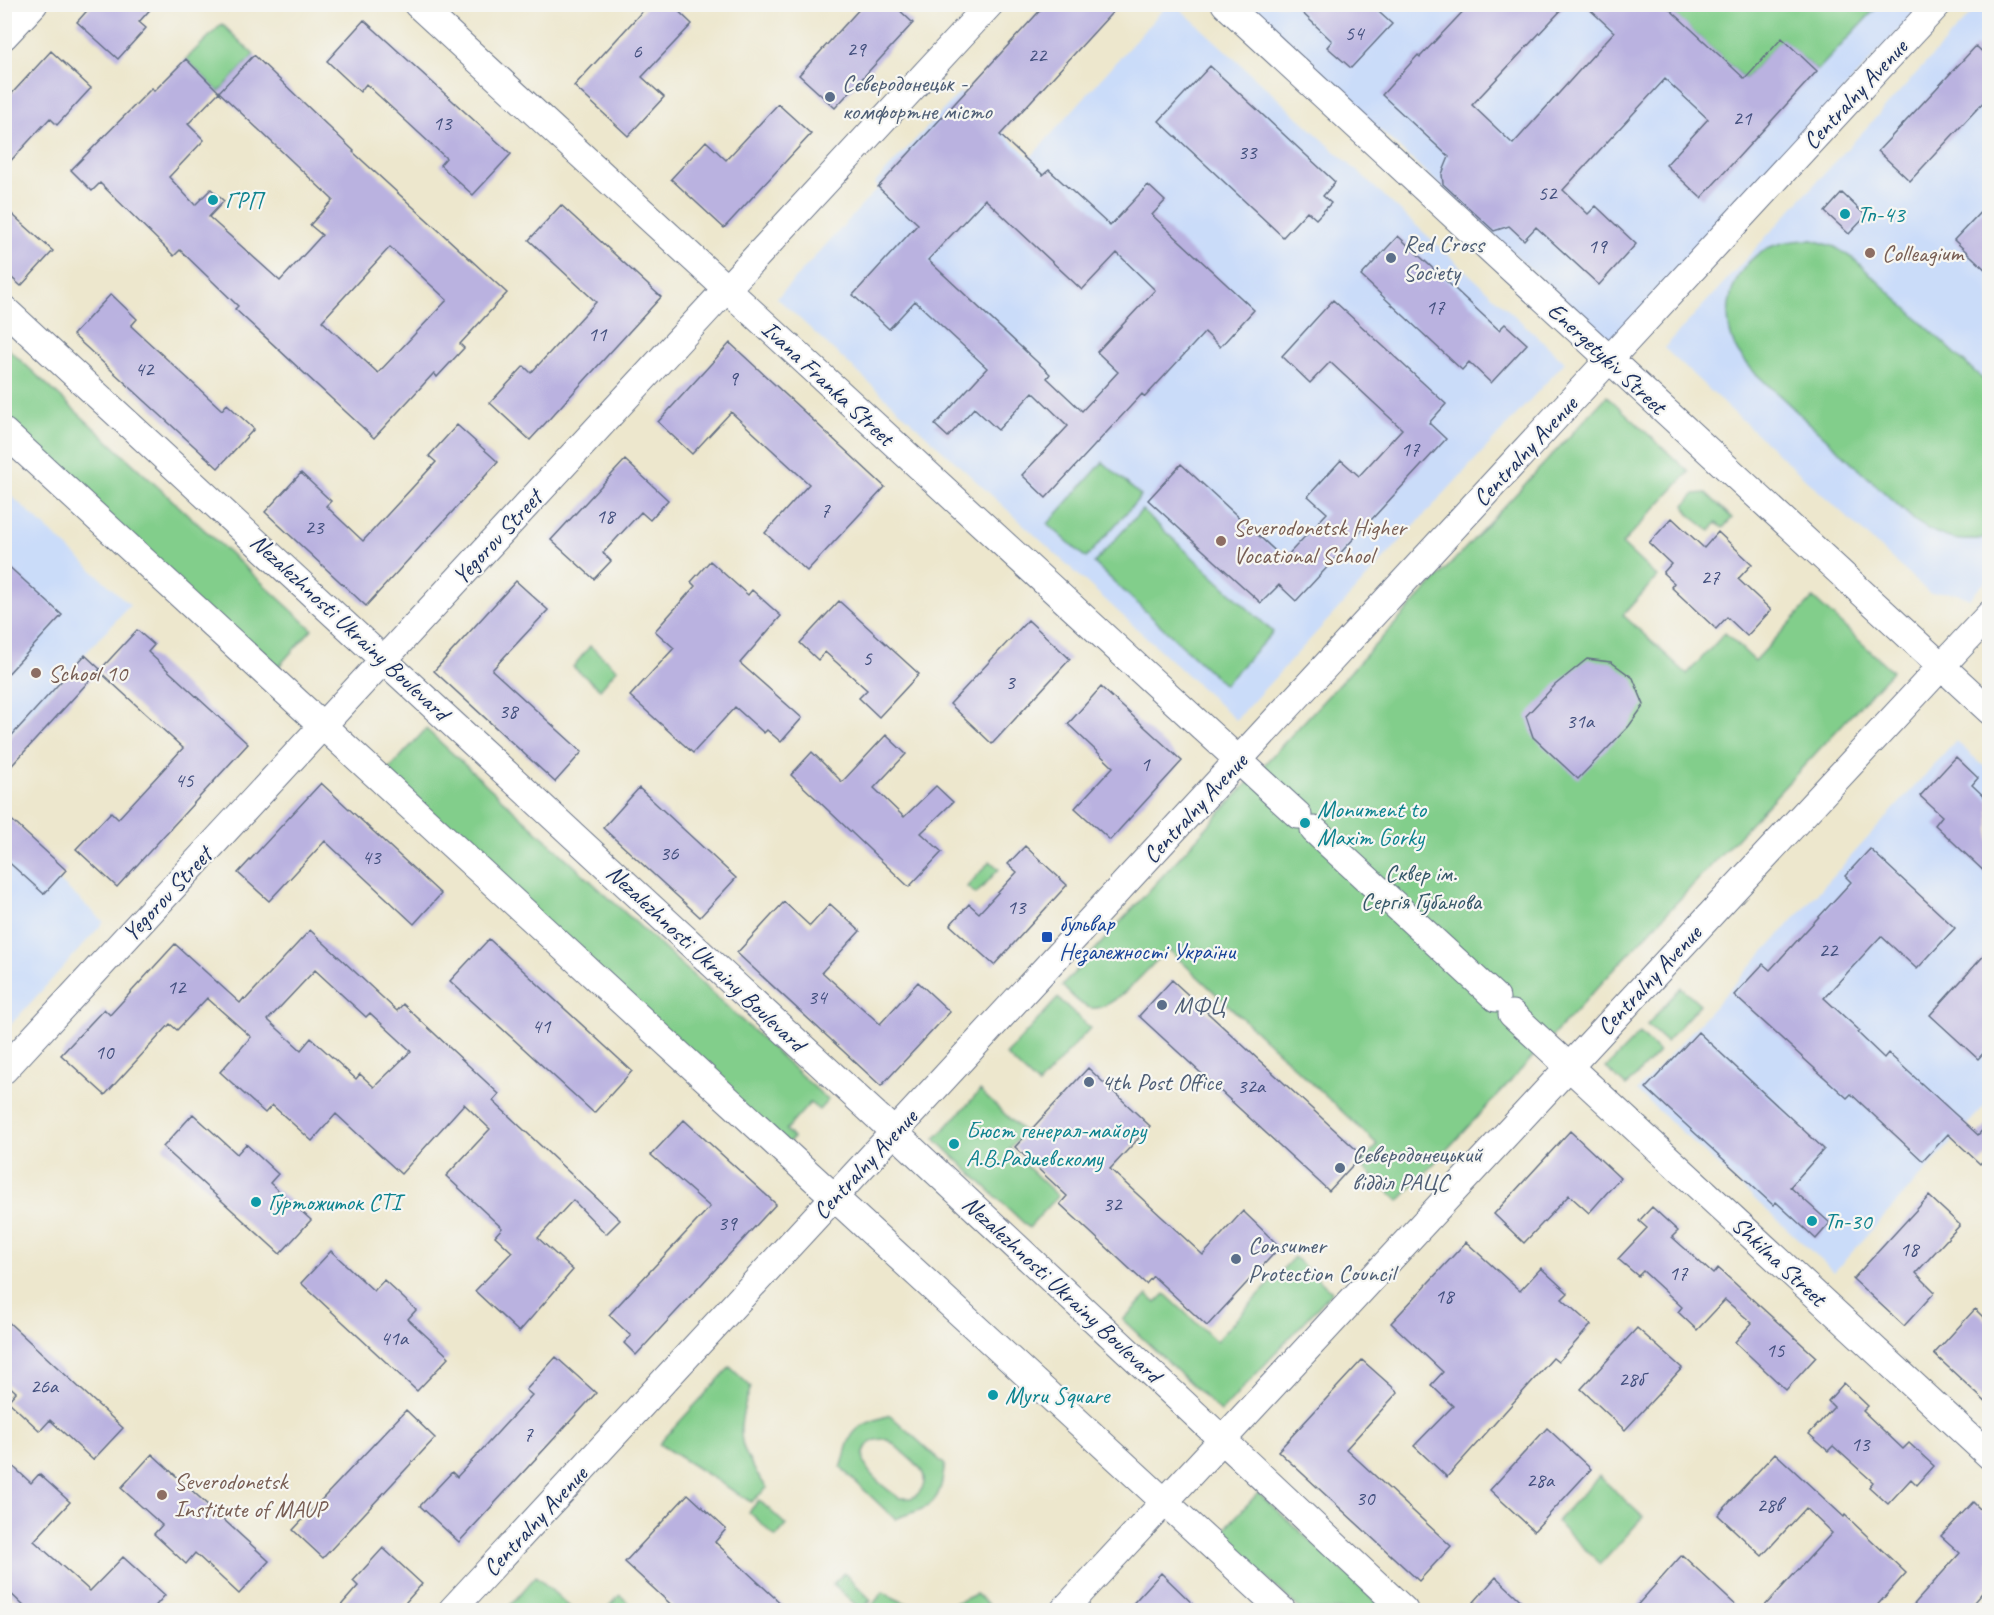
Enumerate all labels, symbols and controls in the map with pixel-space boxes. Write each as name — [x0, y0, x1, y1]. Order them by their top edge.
house number: 54 — [1345, 20, 1366, 46]
street label: Centralny Avenue — [1796, 31, 1915, 155]
house number: 29 — [847, 36, 867, 62]
house number: 6 — [632, 38, 642, 64]
house number: 22 — [1028, 42, 1048, 68]
place label: Сєвєродонецьк - комфортне місто — [842, 68, 993, 126]
marker: Сєвєродонецьк - комфортне місто — [823, 90, 837, 104]
house number: 21 — [1733, 105, 1753, 131]
house number: 13 — [433, 110, 453, 136]
house number: 33 — [1238, 139, 1258, 165]
house number: 52 — [1538, 180, 1558, 206]
place label: ГРП — [225, 185, 266, 215]
marker: ГРП — [206, 193, 220, 207]
place label: Тп-43 — [1857, 199, 1907, 229]
marker: Тп-43 — [1838, 207, 1852, 221]
place label: Red Cross Society — [1403, 229, 1487, 287]
house number: 19 — [1588, 233, 1608, 259]
place label: Colleagium — [1882, 238, 1965, 268]
marker: Colleagium — [1863, 246, 1877, 260]
marker: Red Cross Society — [1384, 251, 1398, 265]
house number: 17 — [1426, 294, 1446, 320]
street label: Energetykiv Street — [1541, 295, 1674, 422]
street label: Ivana Franka Street — [755, 314, 902, 454]
house number: 11 — [588, 321, 608, 347]
house number: 42 — [135, 356, 155, 382]
house number: 9 — [728, 365, 739, 391]
street label: Centralny Avenue — [1466, 388, 1585, 512]
house number: 17 — [1401, 436, 1421, 462]
street label: Yegorov Street — [446, 481, 550, 591]
house number: 7 — [820, 497, 831, 523]
house number: 18 — [596, 503, 617, 529]
place label: Severodonetsk Higher Vocational School — [1233, 512, 1408, 570]
house number: 23 — [305, 514, 325, 540]
street label: Nezalezhnosti Ukrainy Boulevard — [244, 527, 458, 729]
marker: Severodonetsk Higher Vocational School — [1214, 534, 1228, 548]
house number: 27 — [1701, 564, 1721, 590]
house number: 5 — [862, 645, 873, 671]
place label: School 10 — [48, 658, 129, 688]
marker: School 10 — [29, 666, 43, 680]
house number: 3 — [1005, 669, 1016, 695]
house number: 38 — [499, 698, 520, 724]
house number: 31а — [1566, 708, 1596, 734]
street label: Centralny Avenue — [1136, 745, 1255, 869]
house number: 1 — [1140, 751, 1151, 777]
house number: 45 — [175, 767, 195, 793]
place label: Monument to Maxim Gorky — [1317, 794, 1427, 852]
marker: Monument to Maxim Gorky — [1298, 816, 1312, 830]
street label: Yegorov Street — [116, 838, 220, 948]
house number: 36 — [660, 840, 679, 866]
house number: 43 — [362, 844, 382, 870]
street label: Nezalezhnosti Ukrainy Boulevard — [600, 858, 814, 1060]
park label: Сквер ім. Сергія Губанова — [1361, 858, 1483, 916]
house number: 13 — [1007, 894, 1027, 920]
place label: бульвар Незалежності України — [1059, 908, 1237, 967]
street label: Centralny Avenue — [1590, 917, 1709, 1041]
marker: бульвар Незалежності України — [1040, 930, 1054, 944]
house number: 22 — [1819, 937, 1839, 963]
house number: 12 — [167, 974, 187, 1000]
house number: 34 — [808, 984, 829, 1010]
place label: МФЦ — [1174, 990, 1227, 1020]
marker: МФЦ — [1155, 998, 1169, 1012]
house number: 41 — [532, 1013, 552, 1039]
house number: 10 — [95, 1039, 115, 1065]
place label: 4th Post Office — [1101, 1067, 1223, 1097]
house number: 32а — [1237, 1073, 1267, 1099]
marker: 4th Post Office — [1082, 1075, 1096, 1089]
street label: Centralny Avenue — [806, 1101, 925, 1225]
place label: Бюст генерал-майору А.В.Радиевскому — [966, 1115, 1148, 1173]
marker: Бюст генерал-майору А.В.Радиевскому — [947, 1137, 961, 1151]
place label: Сєвєродонецький відділ РАЦС — [1352, 1139, 1484, 1197]
marker: Сєвєродонецький відділ РАЦС — [1333, 1161, 1347, 1175]
place label: Гуртожиток СТІ — [268, 1187, 406, 1217]
street label: Nezalezhnosti Ukrainy Boulevard — [956, 1189, 1170, 1391]
house number: 32 — [1103, 1191, 1123, 1217]
marker: Гуртожиток СТІ — [249, 1195, 263, 1209]
place label: Тп-30 — [1824, 1206, 1874, 1236]
house number: 39 — [718, 1210, 738, 1236]
street label: Shkilna Street — [1725, 1210, 1834, 1314]
marker: Тп-30 — [1805, 1214, 1819, 1228]
place label: Consumer Protection Council — [1248, 1230, 1399, 1288]
house number: 18 — [1900, 1236, 1921, 1262]
marker: Consumer Protection Council — [1229, 1252, 1243, 1266]
house number: 17 — [1669, 1260, 1689, 1286]
house number: 18 — [1435, 1283, 1456, 1309]
house number: 41а — [380, 1325, 410, 1351]
house number: 15 — [1766, 1337, 1786, 1363]
house number: 28б — [1618, 1366, 1649, 1392]
house number: 26а — [30, 1373, 60, 1399]
place label: Myru Square — [1005, 1380, 1112, 1410]
marker: Myru Square — [986, 1388, 1000, 1402]
house number: 7 — [523, 1421, 534, 1447]
house number: 13 — [1851, 1431, 1871, 1457]
street label: Centralny Avenue — [476, 1458, 595, 1582]
place label: Severodonetsk Institute of MAUP — [174, 1466, 329, 1524]
house number: 28а — [1526, 1467, 1556, 1493]
house number: 30 — [1356, 1485, 1376, 1511]
marker: Severodonetsk Institute of MAUP — [155, 1488, 169, 1502]
house number: 28в — [1756, 1492, 1786, 1518]

